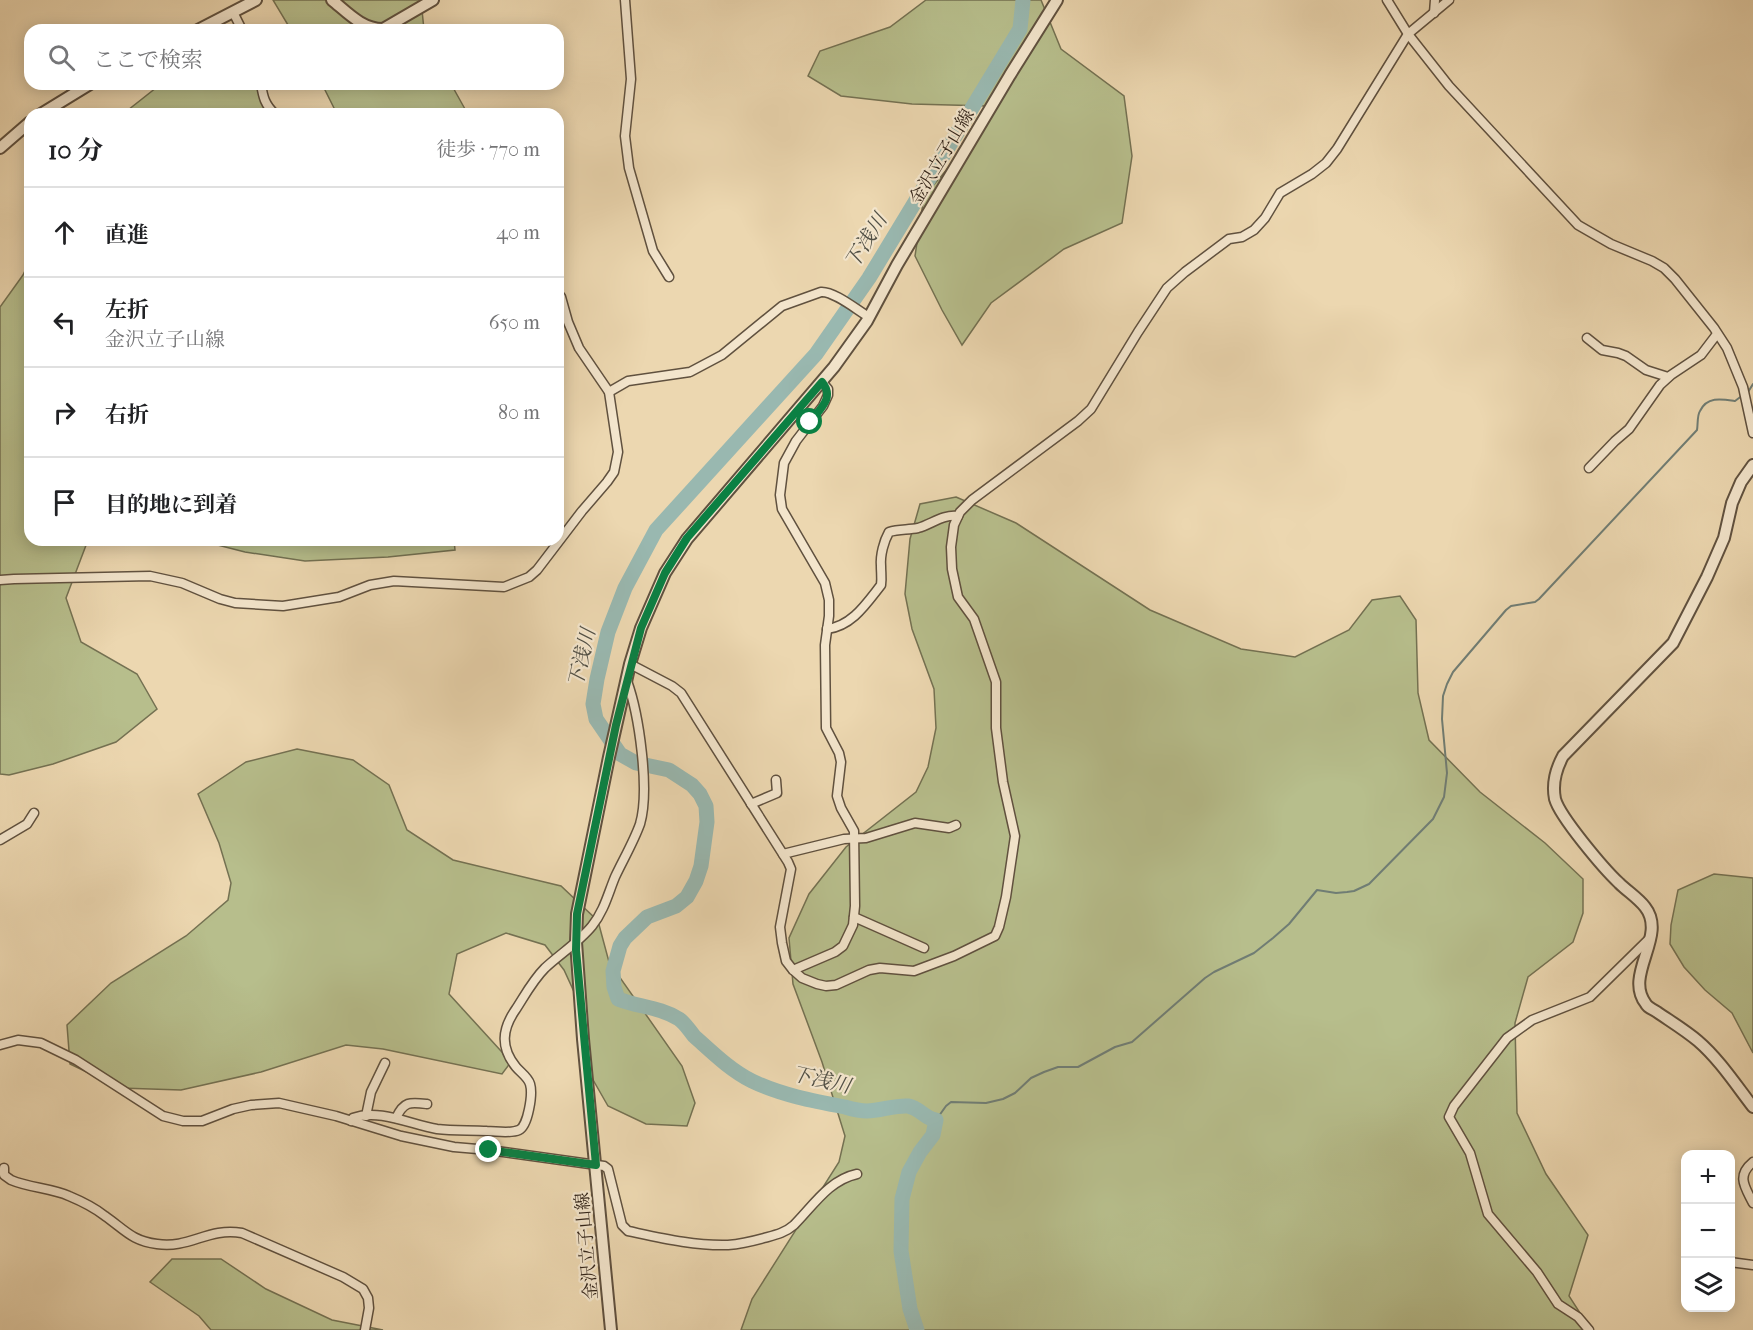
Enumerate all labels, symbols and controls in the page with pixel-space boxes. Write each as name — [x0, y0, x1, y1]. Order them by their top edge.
search box — [24, 24, 564, 90]
icon: search — [45, 41, 78, 74]
text: ここで検索 — [93, 47, 203, 73]
street label: 金沢立子山線 — [905, 105, 979, 209]
text: 10 分 — [48, 135, 103, 166]
text: 徒歩 · 770 m — [436, 138, 540, 161]
water label: 下浅川 — [840, 208, 893, 273]
icon: ahead — [48, 216, 81, 249]
text: 40 m — [496, 221, 540, 244]
text: 直進 — [105, 222, 149, 248]
text: 左折 — [105, 297, 149, 323]
icon: left — [48, 306, 81, 339]
text: 650 m — [489, 311, 540, 334]
text: 金沢立子山線 — [105, 328, 225, 351]
icon: right — [48, 396, 81, 429]
text: 80 m — [498, 401, 540, 424]
text: 右折 — [105, 402, 149, 428]
route start — [796, 408, 822, 434]
icon: arrive — [48, 486, 81, 519]
text: 目的地に到着 — [105, 492, 237, 518]
water label: 下浅川 — [564, 624, 600, 690]
water label: 下浅川 — [789, 1062, 855, 1098]
route end — [475, 1136, 501, 1162]
map controls — [1681, 1150, 1735, 1312]
button: + — [1681, 1150, 1735, 1204]
street label: 金沢立子山線 — [572, 1191, 602, 1301]
button: − — [1681, 1204, 1735, 1258]
button: layers — [1681, 1258, 1735, 1312]

